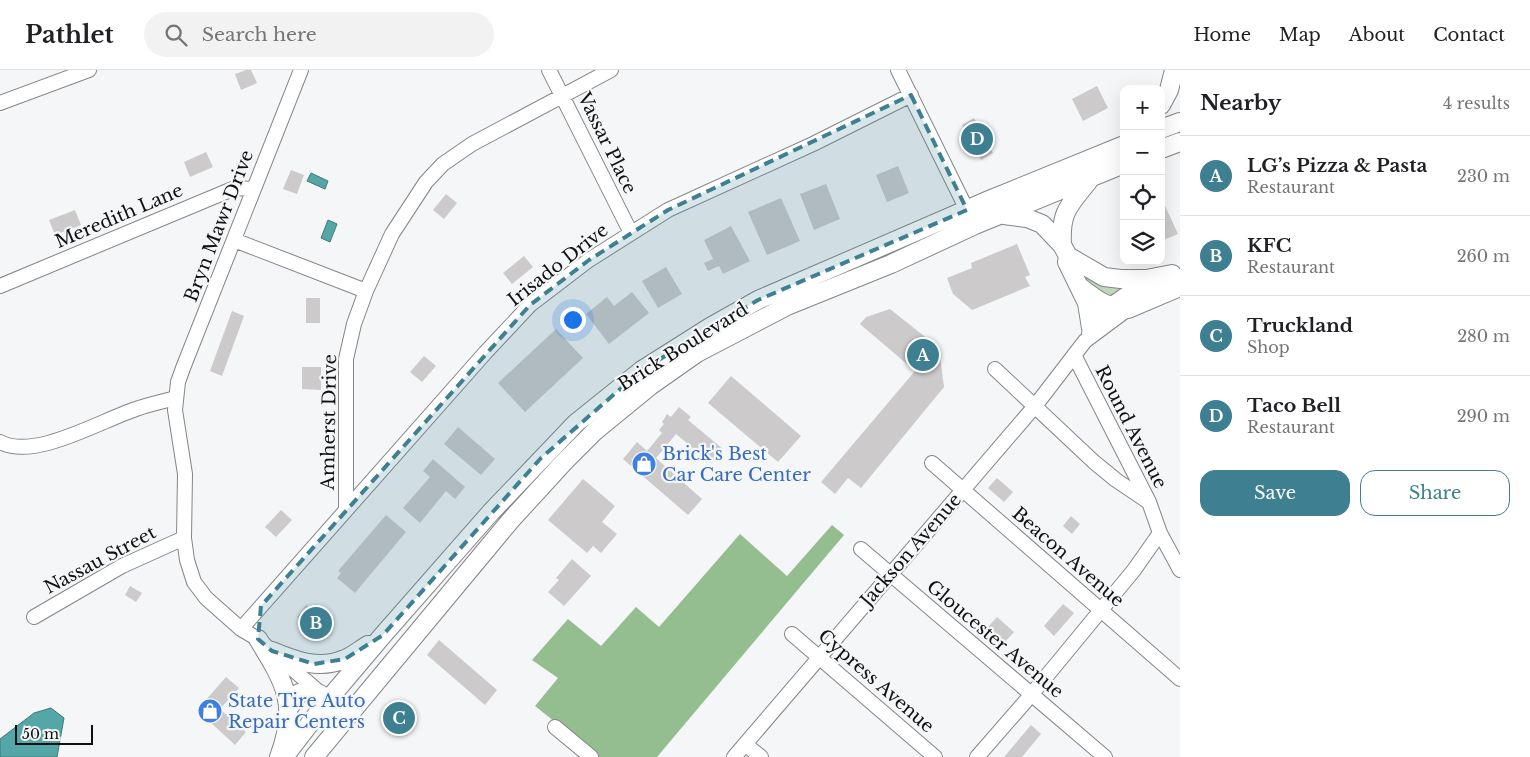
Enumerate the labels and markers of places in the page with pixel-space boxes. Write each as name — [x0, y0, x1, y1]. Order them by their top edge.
pin: D — [961, 120, 993, 158]
pin: A — [907, 336, 939, 374]
place label: Brick's Best Car Care Center — [662, 443, 811, 486]
shop icon: Brick's Best Car Care Center — [631, 451, 657, 477]
pin: B — [300, 604, 332, 642]
place label: State Tire Auto Repair Centers — [228, 690, 366, 733]
shop icon: State Tire Auto Repair Centers — [197, 698, 223, 724]
pin: C — [383, 699, 415, 737]

